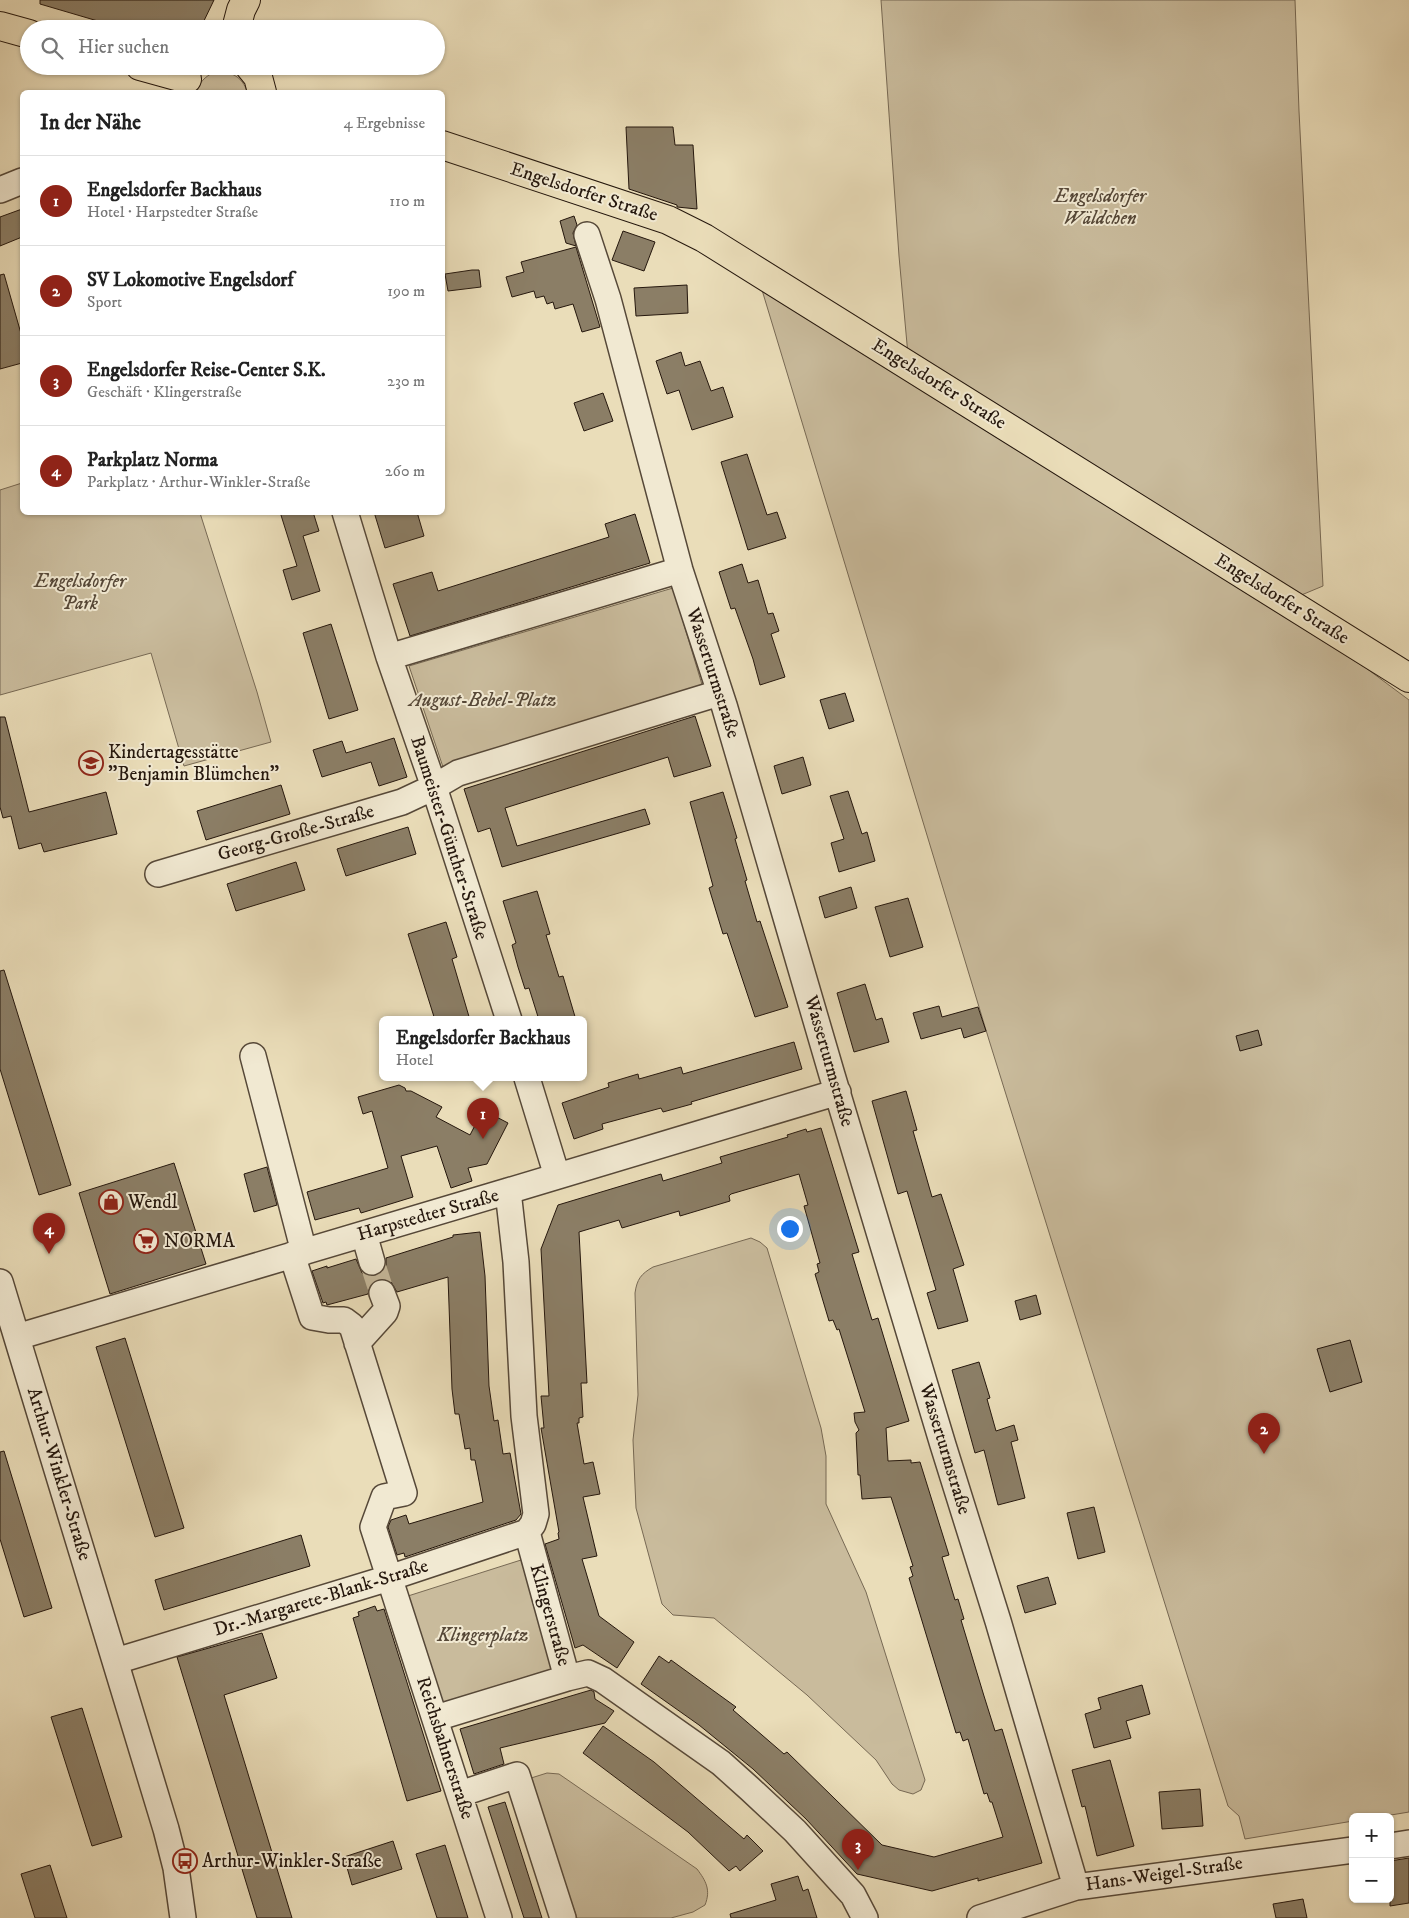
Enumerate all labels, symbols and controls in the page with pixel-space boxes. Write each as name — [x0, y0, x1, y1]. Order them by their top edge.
search box — [20, 20, 445, 75]
icon: search — [38, 34, 66, 62]
text: Hier suchen — [78, 36, 169, 59]
text: In der Nähe — [40, 110, 141, 136]
text: 4 Ergebnisse — [343, 113, 425, 133]
street label: Engelsdorfer Straße — [507, 157, 661, 227]
text: Engelsdorfer Backhaus — [87, 179, 262, 202]
park label: Engelsdorfer Wäldchen — [1053, 185, 1148, 230]
text: 1 — [53, 191, 59, 211]
text: 110 m — [389, 191, 425, 211]
text: Hotel · Harpstedter Straße — [87, 202, 258, 222]
text: SV Lokomotive Engelsdorf — [87, 269, 293, 292]
text: 2 — [52, 281, 60, 301]
text: 190 m — [387, 281, 425, 301]
text: Sport — [87, 292, 122, 312]
street label: Engelsdorfer Straße — [868, 333, 1010, 435]
text: Engelsdorfer Reise-Center S.K. — [87, 359, 325, 382]
text: 3 — [53, 371, 59, 391]
text: 230 m — [387, 371, 425, 391]
text: Geschäft · Klingerstraße — [87, 382, 242, 402]
text: Parkplatz Norma — [87, 449, 218, 472]
text: 4 — [51, 461, 61, 481]
text: 260 m — [385, 461, 425, 481]
text: Parkplatz · Arthur-Winkler-Straße — [87, 472, 310, 492]
street label: Engelsdorfer Straße — [1211, 548, 1353, 650]
park label: Engelsdorfer Park — [33, 570, 128, 615]
street label: Wasserturmstraße — [681, 604, 745, 741]
park label: August-Bebel-Platz — [407, 689, 557, 712]
street label: Baumeister-Günther-Straße — [405, 733, 493, 943]
place label: Kindertagesstätte "Benjamin Blümchen" — [108, 741, 279, 786]
school or university icon: Kindertagesstätte "Benjamin Blümchen" — [78, 750, 104, 776]
street label: Georg-Große-Straße — [215, 800, 377, 866]
street label: Wasserturmstraße — [799, 992, 859, 1129]
popup — [379, 1016, 587, 1081]
text: Engelsdorfer Backhaus — [396, 1027, 570, 1050]
text: Hotel — [396, 1050, 433, 1070]
pin: 1 — [467, 1098, 499, 1139]
street label: Harpstedter Straße — [355, 1184, 501, 1246]
shop icon: Wendl — [98, 1189, 124, 1215]
place label: Wendl — [127, 1191, 178, 1214]
pin: 4 — [33, 1213, 65, 1254]
your location — [777, 1216, 803, 1242]
supermarket icon: NORMA — [133, 1228, 159, 1254]
place label: NORMA — [164, 1230, 236, 1253]
street label: Wasserturmstraße — [914, 1380, 976, 1517]
street label: Arthur-Winkler-Straße — [22, 1385, 96, 1563]
pin: 2 — [1248, 1413, 1280, 1454]
street label: Dr.-Margarete-Blank-Straße — [211, 1554, 431, 1642]
street label: Klingerstraße — [524, 1561, 576, 1669]
park label: Klingerplatz — [436, 1624, 529, 1648]
street label: Reichsbahnerstraße — [411, 1674, 479, 1822]
map controls — [1349, 1813, 1394, 1903]
button: + — [1349, 1813, 1394, 1858]
pin: 3 — [842, 1829, 874, 1870]
bus stop icon: Arthur-Winkler-Straße — [172, 1848, 198, 1874]
place label: Arthur-Winkler-Straße — [202, 1850, 382, 1873]
street label: Hans-Weigel-Straße — [1084, 1852, 1244, 1896]
button: − — [1349, 1858, 1394, 1903]

